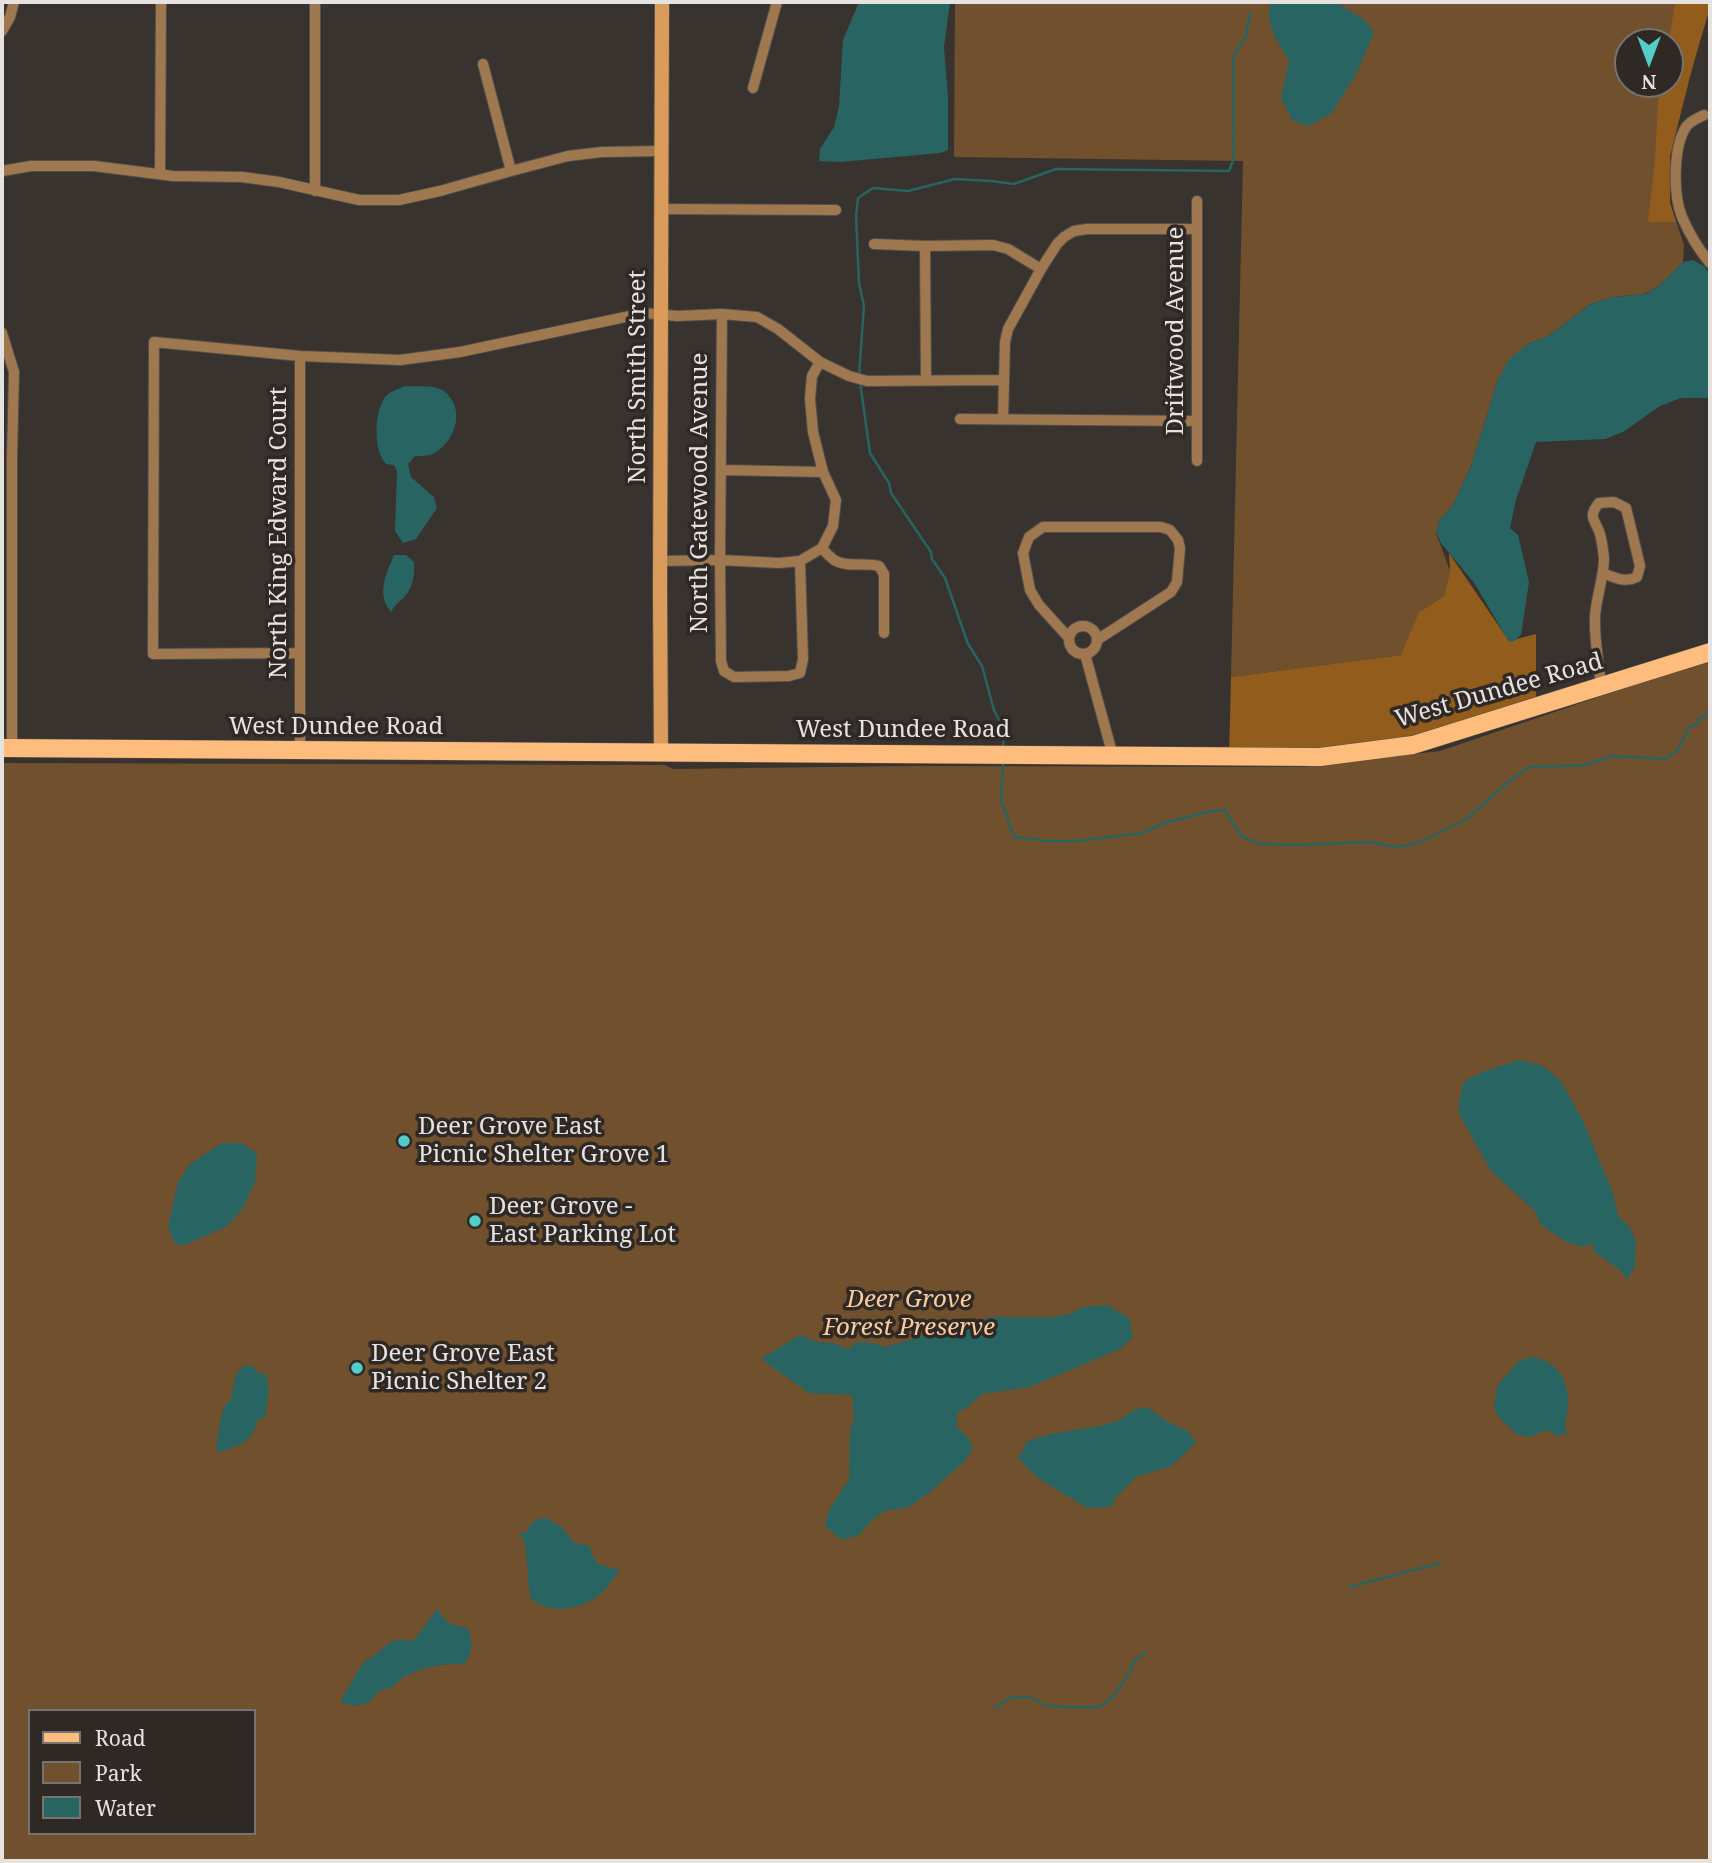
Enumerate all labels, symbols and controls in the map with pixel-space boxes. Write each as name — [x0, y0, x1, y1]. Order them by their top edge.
north arrow — [1614, 28, 1684, 98]
text: N — [1642, 69, 1657, 95]
street label: Driftwood Avenue — [1162, 227, 1190, 435]
street label: North Smith Street — [624, 270, 652, 484]
street label: North Gatewood Avenue — [686, 353, 714, 633]
street label: North King Edward Court — [265, 387, 293, 679]
street label: West Dundee Road — [1392, 648, 1606, 734]
street label: West Dundee Road — [229, 713, 443, 741]
street label: West Dundee Road — [796, 716, 1010, 744]
place label: Deer Grove East Picnic Shelter Grove 1 — [418, 1113, 669, 1169]
marker: Deer Grove East Picnic Shelter Grove 1 — [396, 1133, 412, 1149]
place label: Deer Grove - East Parking Lot — [489, 1193, 676, 1249]
marker: Deer Grove - East Parking Lot — [467, 1213, 483, 1229]
park label: Deer Grove Forest Preserve — [823, 1286, 995, 1342]
place label: Deer Grove East Picnic Shelter 2 — [371, 1340, 555, 1396]
marker: Deer Grove East Picnic Shelter 2 — [349, 1360, 365, 1376]
legend — [28, 1709, 256, 1835]
text: Road — [95, 1724, 146, 1752]
text: Park — [95, 1759, 142, 1787]
text: Water — [95, 1794, 156, 1822]

